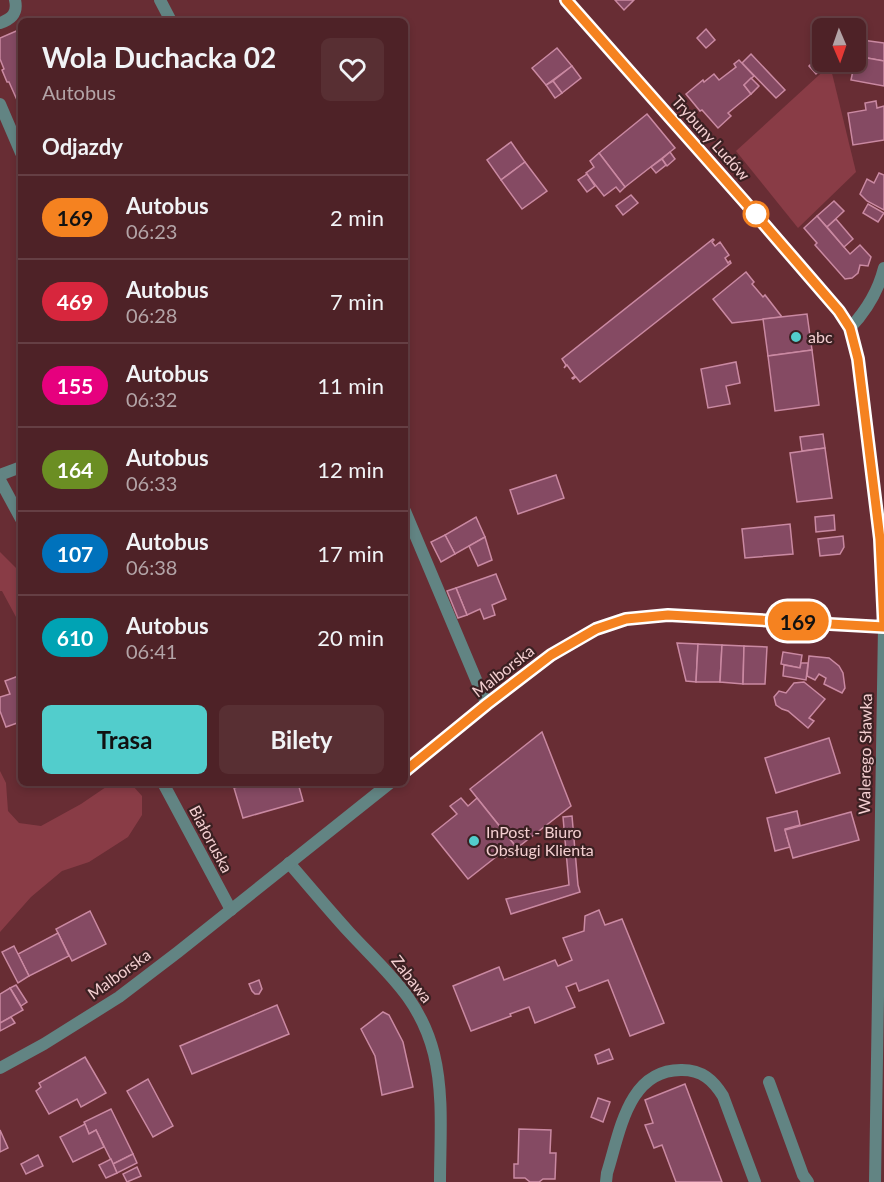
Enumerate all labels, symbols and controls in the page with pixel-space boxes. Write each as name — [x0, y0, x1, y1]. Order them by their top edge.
north arrow — [812, 18, 866, 72]
map controls — [812, 18, 866, 72]
button: heart — [321, 38, 384, 101]
text: Wola Duchacka 02 — [42, 40, 276, 74]
text: Autobus — [42, 80, 116, 104]
street label: Trybuny Ludów — [668, 91, 755, 184]
text: Odjazdy — [42, 133, 123, 160]
text: Autobus — [126, 192, 209, 219]
unlabelled marker — [743, 201, 769, 227]
text: 2 min — [330, 204, 384, 231]
text: 169 — [57, 205, 93, 230]
text: 06:23 — [126, 219, 177, 243]
text: Autobus — [126, 276, 209, 303]
text: 7 min — [330, 288, 384, 315]
text: 469 — [57, 289, 93, 314]
text: 06:28 — [126, 303, 177, 327]
place label: abc — [808, 327, 833, 346]
marker: abc — [789, 330, 803, 344]
text: Autobus — [126, 360, 209, 387]
text: 11 min — [317, 372, 384, 399]
text: 155 — [57, 373, 93, 398]
text: 06:32 — [126, 387, 177, 411]
text: Autobus — [126, 444, 209, 471]
text: 12 min — [317, 456, 384, 483]
text: 164 — [57, 457, 93, 482]
text: 06:33 — [126, 471, 177, 495]
text: Autobus — [126, 528, 209, 555]
text: 17 min — [317, 540, 384, 567]
text: 107 — [57, 541, 93, 566]
text: 06:38 — [126, 555, 177, 579]
line badge: 169 — [764, 602, 832, 640]
text: 169 — [780, 609, 816, 634]
text: Autobus — [126, 612, 209, 639]
text: 20 min — [317, 624, 384, 651]
text: 610 — [57, 625, 93, 650]
text: 06:41 — [126, 639, 177, 663]
street label: Malborska — [468, 641, 537, 701]
street label: Walerego Sławka — [854, 693, 875, 815]
button: Trasa — [42, 705, 207, 774]
button: Bilety — [219, 705, 384, 774]
street label: Białoruska — [186, 802, 237, 876]
place label: InPost - Biuro Obsługi Klienta — [486, 822, 594, 859]
marker: InPost - Biuro Obsługi Klienta — [467, 834, 481, 848]
street label: Malborska — [84, 944, 154, 1003]
street label: Zabawa — [388, 951, 437, 1006]

